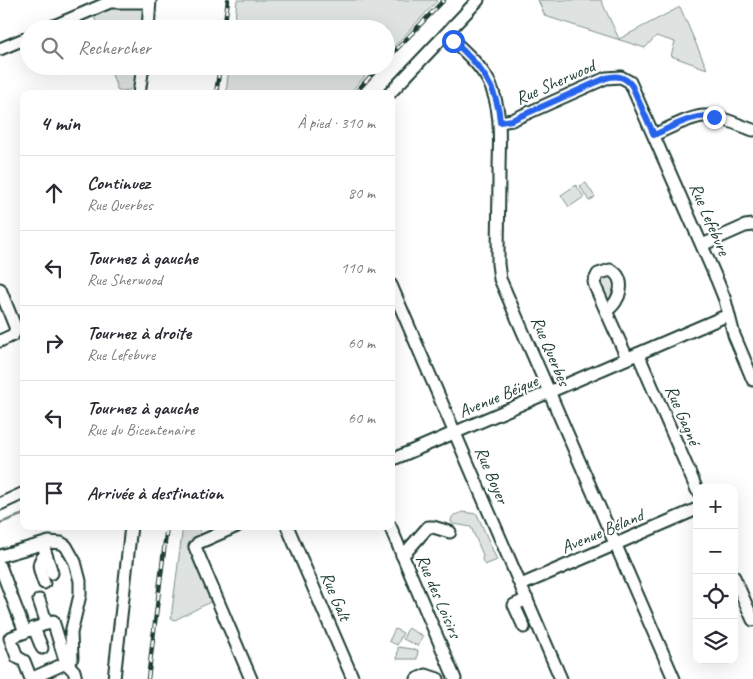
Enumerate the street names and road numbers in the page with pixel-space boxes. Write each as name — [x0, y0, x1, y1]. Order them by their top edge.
street label: Rue Sherwood — [512, 54, 601, 109]
street label: Rue Lefebvre — [685, 179, 736, 260]
street label: Rue Querbes — [526, 313, 576, 391]
street label: Avenue Béique — [455, 369, 542, 422]
street label: Rue Gagné — [661, 382, 707, 451]
street label: Rue Boyer — [470, 443, 514, 508]
street label: Avenue Béland — [558, 503, 649, 558]
street label: Rue des Loisirs — [412, 551, 467, 643]
street label: Rue Galt — [316, 568, 357, 626]

